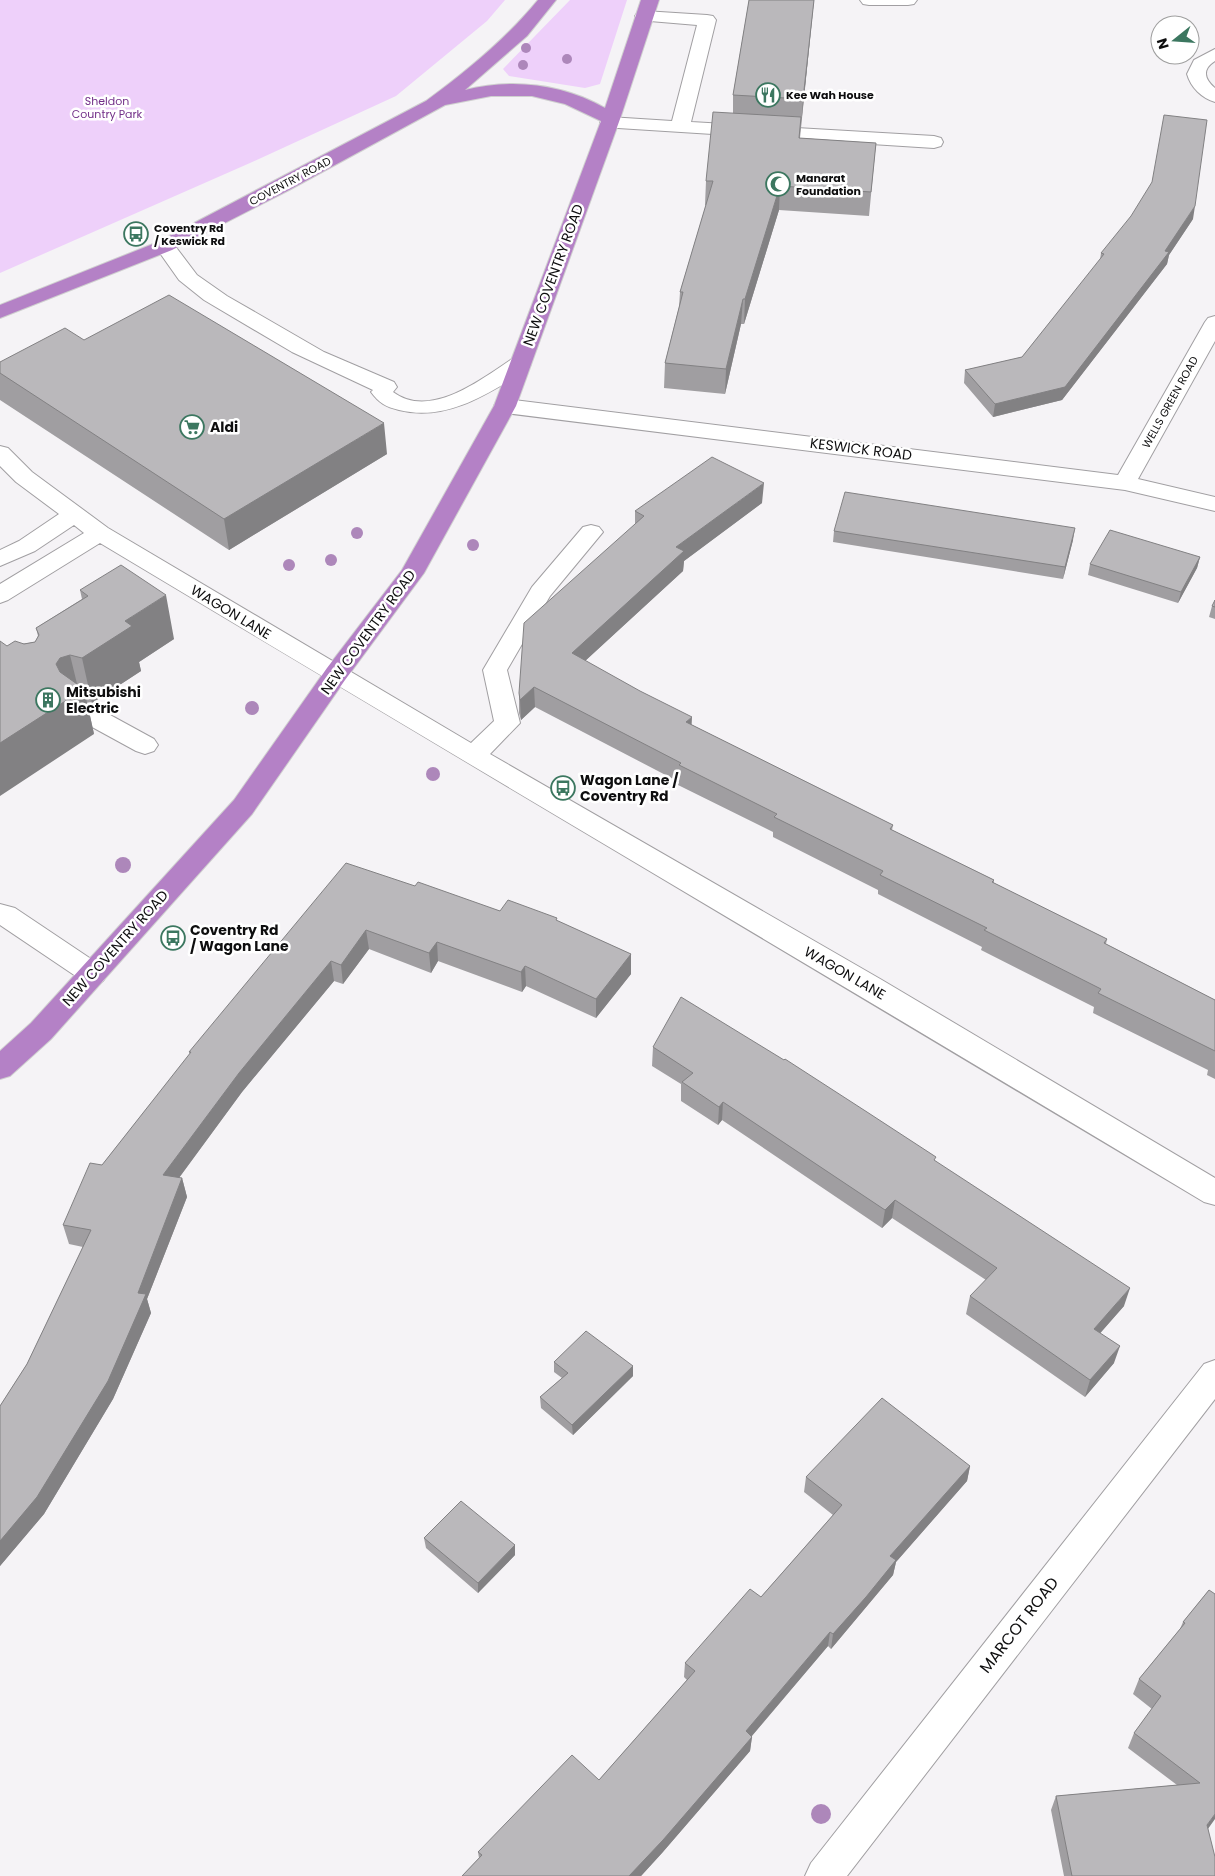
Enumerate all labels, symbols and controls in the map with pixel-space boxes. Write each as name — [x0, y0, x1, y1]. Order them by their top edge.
north arrow — [1150, 15, 1200, 65]
text: N — [1151, 36, 1174, 52]
restaurant icon: Kee Wah House — [755, 82, 781, 108]
place label: Kee Wah House — [786, 87, 874, 103]
park label: Sheldon Country Park — [72, 93, 143, 122]
street label: COVENTRY ROAD — [246, 153, 334, 209]
place label: Manarat Foundation — [796, 170, 861, 199]
mosque icon: Manarat Foundation — [765, 171, 791, 197]
street label: NEW COVENTRY ROAD — [518, 201, 588, 349]
place label: Coventry Rd / Keswick Rd — [154, 220, 225, 249]
bus stop icon: Coventry Rd / Keswick Rd — [123, 221, 149, 247]
street label: WELLS GREEN ROAD — [1138, 353, 1202, 451]
supermarket icon: Aldi — [179, 414, 205, 440]
place label: Aldi — [210, 417, 238, 437]
street label: KESWICK ROAD — [809, 433, 913, 465]
street label: NEW COVENTRY ROAD — [316, 566, 420, 698]
street label: WAGON LANE — [187, 580, 275, 644]
place label: Mitsubishi Electric — [66, 682, 141, 718]
building icon: Mitsubishi Electric — [35, 687, 61, 713]
place label: Wagon Lane / Coventry Rd — [580, 770, 679, 806]
bus stop icon: Wagon Lane / Coventry Rd — [550, 775, 576, 801]
street label: NEW COVENTRY ROAD — [58, 886, 173, 1010]
place label: Coventry Rd / Wagon Lane — [190, 920, 289, 956]
bus stop icon: Coventry Rd / Wagon Lane — [160, 925, 186, 951]
street label: WAGON LANE — [801, 942, 889, 1004]
street label: MARCOT ROAD — [974, 1572, 1064, 1678]

